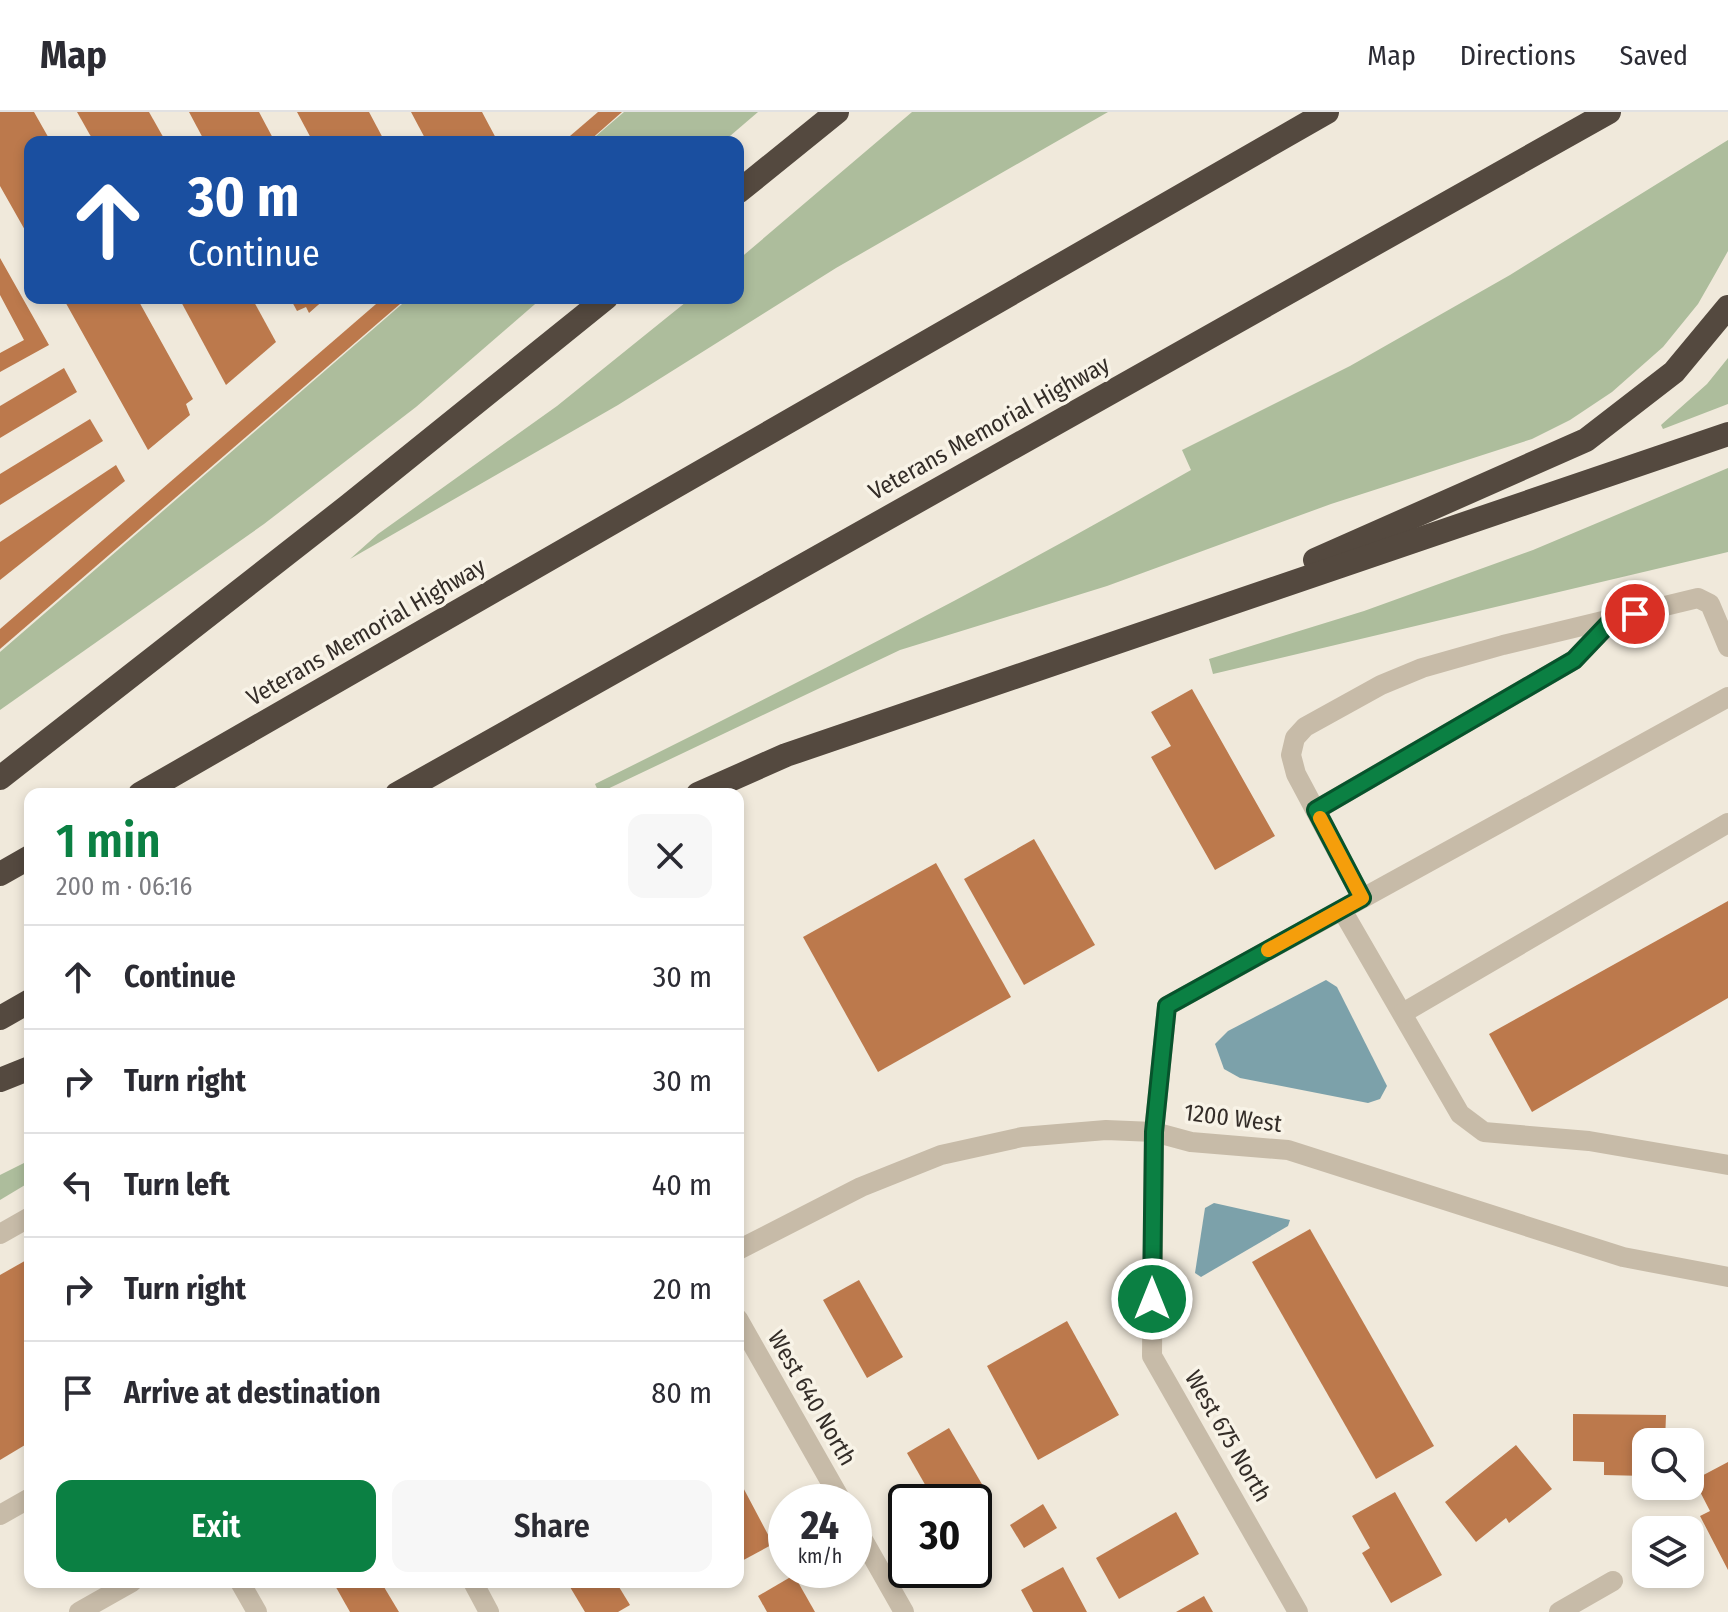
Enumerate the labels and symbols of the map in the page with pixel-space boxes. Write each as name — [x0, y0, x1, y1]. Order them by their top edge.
street label: Veterans Memorial Highway — [864, 350, 1114, 506]
street label: Veterans Memorial Highway — [242, 552, 490, 712]
pin — [1601, 580, 1669, 648]
street label: 1200 West — [1183, 1098, 1284, 1138]
position arrow — [1110, 1257, 1194, 1341]
street label: West 640 North — [762, 1326, 862, 1470]
street label: West 675 North — [1179, 1365, 1277, 1507]
speed limit sign: 30 — [888, 1484, 992, 1588]

